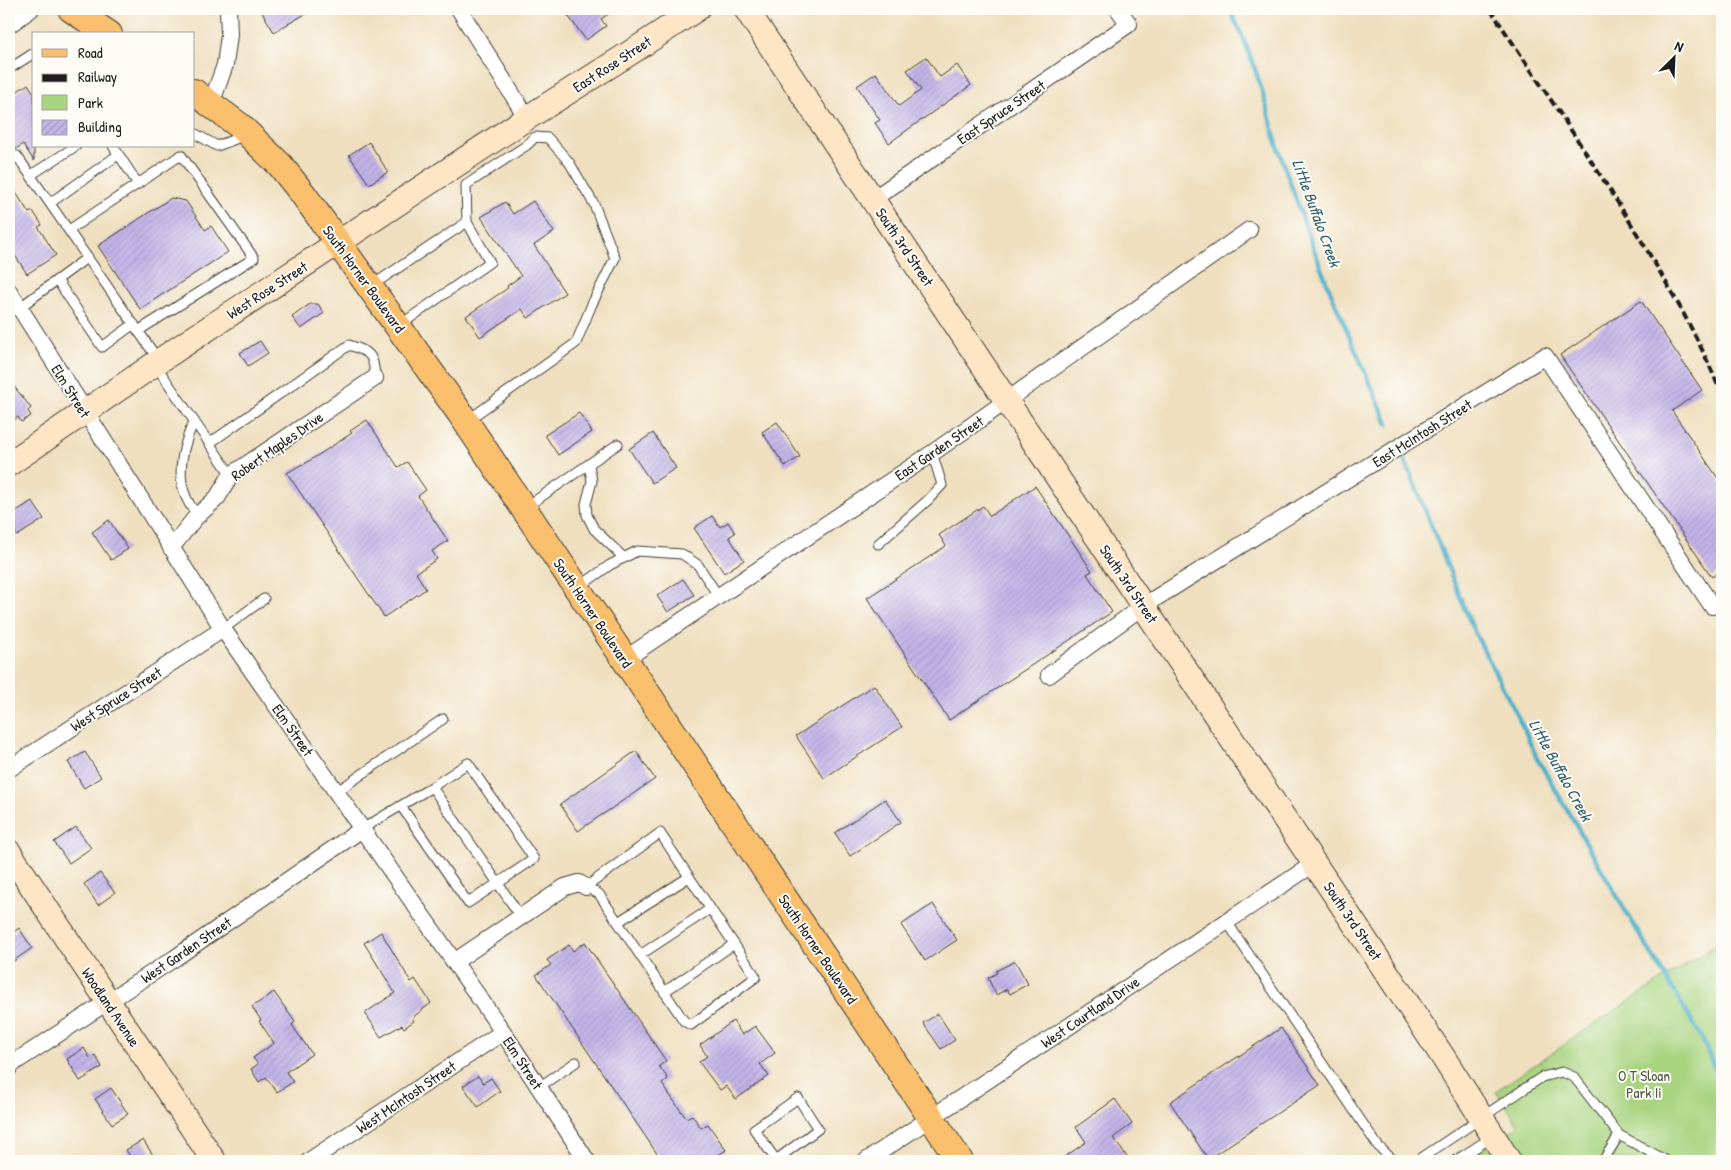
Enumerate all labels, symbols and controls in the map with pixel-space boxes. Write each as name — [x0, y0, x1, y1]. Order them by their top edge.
street label: East Rose Street — [569, 30, 656, 97]
legend — [32, 32, 195, 148]
north arrow — [1648, 32, 1698, 82]
text: N — [1672, 35, 1687, 56]
text: Road — [78, 42, 103, 63]
text: Railway — [78, 66, 117, 87]
street label: East Spruce Street — [953, 74, 1050, 149]
text: Park — [78, 92, 103, 113]
text: Building — [78, 116, 122, 137]
water label: Little Buffalo Creek — [1287, 156, 1347, 271]
street label: South 3rd Street — [871, 204, 939, 291]
street label: South Horner Boulevard — [318, 221, 410, 337]
street label: West Rose Street — [222, 256, 312, 324]
street label: Elm Street — [46, 360, 96, 422]
street label: East McIntosh Street — [1368, 394, 1476, 472]
street label: Robert Maples Drive — [227, 406, 327, 486]
street label: East Garden Street — [891, 410, 988, 485]
street label: South 3rd Street — [1095, 541, 1163, 628]
street label: South Horner Boulevard — [549, 554, 638, 672]
street label: West Spruce Street — [66, 661, 166, 736]
street label: Elm Street — [267, 700, 319, 761]
water label: Little Buffalo Creek — [1524, 715, 1599, 826]
street label: South 3rd Street — [1319, 878, 1387, 965]
street label: South Horner Boulevard — [774, 890, 863, 1008]
street label: West Garden Street — [136, 911, 236, 988]
street label: Woodland Avenue — [77, 963, 145, 1051]
street label: West Courtland Drive — [1036, 971, 1144, 1053]
street label: Elm Street — [498, 1032, 548, 1094]
street label: West McIntosh Street — [352, 1055, 461, 1138]
park label: O T Sloan Park Ii — [1618, 1065, 1670, 1103]

